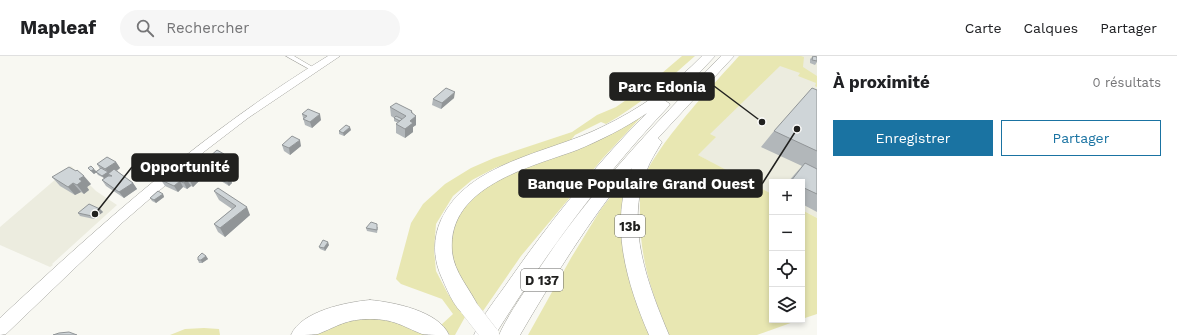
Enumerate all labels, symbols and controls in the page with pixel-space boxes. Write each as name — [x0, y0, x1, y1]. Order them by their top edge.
search box — [120, 10, 400, 46]
text: Mapleaf — [20, 16, 96, 39]
icon: search — [134, 17, 156, 39]
text: Rechercher — [166, 19, 249, 37]
text: Carte — [965, 20, 1002, 36]
text: Calques — [1024, 20, 1078, 36]
text: Partager — [1100, 20, 1157, 36]
text: À proximité — [833, 72, 930, 92]
callout: Parc Edonia — [610, 73, 714, 100]
text: 0 résultats — [1092, 75, 1161, 90]
text: Parc Edonia — [618, 78, 706, 96]
button: Enregistrer — [833, 120, 993, 156]
button: Partager — [1001, 120, 1161, 156]
callout: Opportunité — [132, 154, 238, 181]
text: Opportunité — [140, 158, 230, 176]
callout: Banque Populaire Grand Ouest — [519, 170, 762, 197]
text: Banque Populaire Grand Ouest — [527, 175, 755, 193]
map controls — [769, 179, 805, 323]
button: + — [769, 179, 805, 215]
road number: 13b — [615, 215, 645, 237]
button: − — [769, 215, 805, 251]
button: locate — [769, 251, 805, 287]
road number: D 137 — [521, 269, 563, 291]
button: layers — [769, 287, 805, 323]

